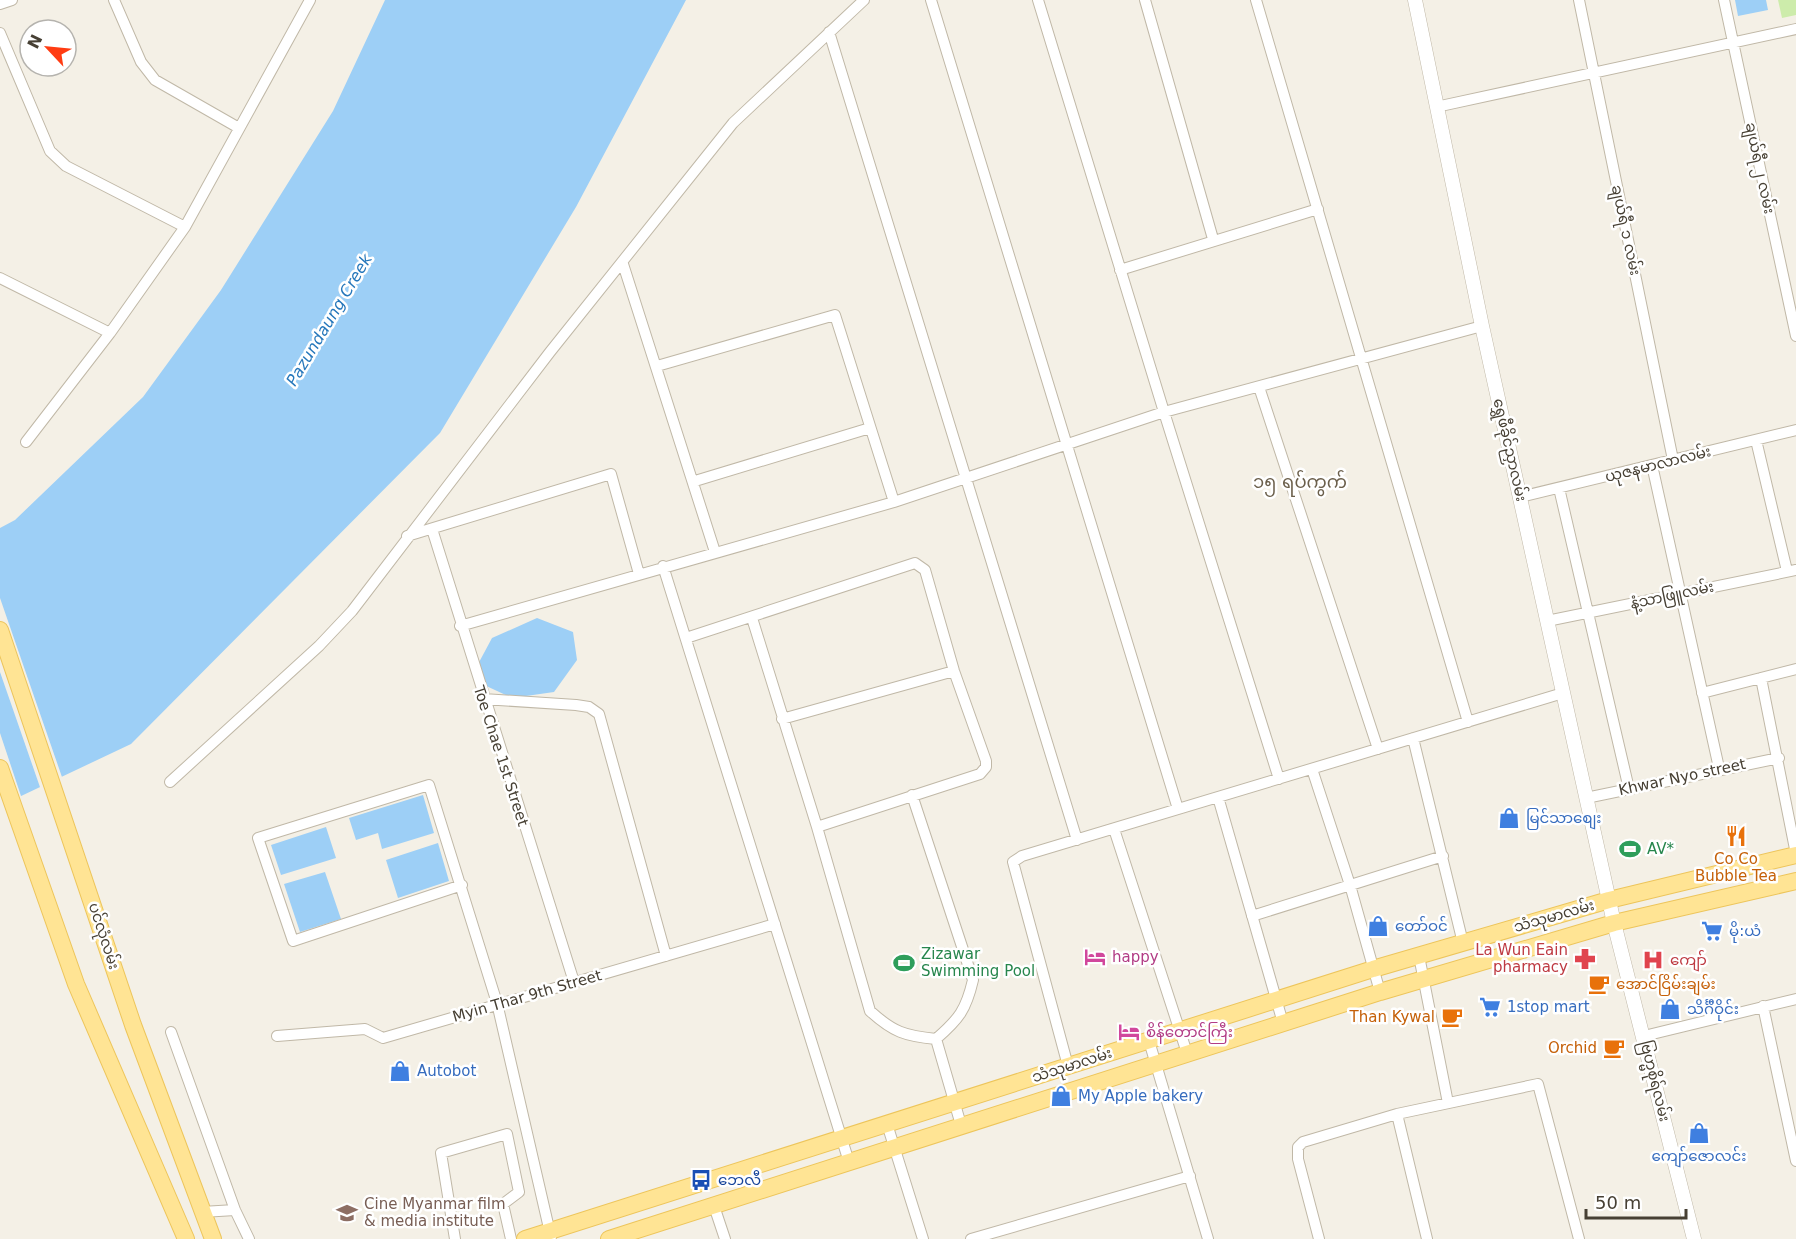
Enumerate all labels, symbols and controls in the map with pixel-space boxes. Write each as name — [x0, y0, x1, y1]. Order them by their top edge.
north arrow — [18, 18, 78, 78]
text: N — [23, 31, 46, 52]
street label: ချယ်ရီ ၂ လမ်း — [1739, 120, 1779, 216]
street label: ချယ်ရီ ၁ လမ်း — [1605, 183, 1645, 278]
water label: Pazundaung Creek — [282, 250, 376, 389]
street label: ရွှေဖီခိုင်ညှာလမ်း — [1486, 396, 1532, 504]
street label: ယုဇနမာလာလမ်း — [1603, 441, 1714, 489]
district label: ၁၅ ရပ်ကွက် — [1253, 469, 1347, 497]
street label: နံ့သာဖြူလမ်း — [1628, 576, 1716, 616]
street label: Toe Chae 1st Street — [469, 683, 532, 829]
street label: Khwar Nyo street — [1617, 755, 1747, 799]
shop icon: မြင်သာစျေး — [1497, 806, 1521, 830]
place label: မြင်သာစျေး — [1526, 808, 1601, 830]
restaurant icon: Co Co Bubble Tea — [1724, 824, 1748, 848]
sports icon: AV* — [1618, 837, 1642, 861]
place label: AV* — [1647, 840, 1675, 858]
place label: Co Co Bubble Tea — [1695, 850, 1777, 885]
street label: သံသုမာလမ်း — [1511, 895, 1597, 939]
street label: ပင်လုံလမ်း — [82, 900, 124, 973]
shop icon: တော်ဝင် — [1366, 914, 1390, 938]
place label: တော်ဝင် — [1395, 916, 1448, 935]
supermarket icon: မို:ယံ — [1700, 919, 1724, 943]
place label: မို:ယံ — [1729, 921, 1761, 943]
place label: La Wun Eain pharmacy — [1475, 941, 1568, 976]
place label: Zizawar Swimming Pool — [921, 945, 1035, 980]
hotel icon: happy — [1083, 945, 1107, 969]
pharmacy icon: La Wun Eain pharmacy — [1573, 947, 1597, 971]
place label: happy — [1112, 948, 1159, 966]
hospital icon: ကျော် — [1641, 948, 1665, 972]
place label: ကျော် — [1670, 950, 1707, 972]
sports icon: Zizawar Swimming Pool — [892, 951, 916, 975]
street label: Myin Thar 9th Street — [450, 966, 604, 1026]
cafe icon: အောင်ငြိမ်းချမ်း — [1587, 972, 1611, 996]
place label: အောင်ငြိမ်းချမ်း — [1616, 974, 1716, 996]
supermarket icon: 1stop mart — [1478, 995, 1502, 1019]
shop icon: သိင်္ဂီဝိုင်း — [1658, 997, 1682, 1021]
place label: 1stop mart — [1507, 998, 1590, 1016]
place label: သိင်္ဂီဝိုင်း — [1687, 999, 1739, 1021]
cafe icon: Than Kywal — [1440, 1005, 1464, 1029]
place label: Than Kywal — [1349, 1008, 1435, 1026]
hotel icon: စိန်တောင်ကြီး — [1117, 1020, 1141, 1044]
place label: စိန်တောင်ကြီး — [1146, 1022, 1233, 1044]
cafe icon: Orchid — [1602, 1036, 1626, 1060]
street label: ဗြဟ္မစိုရ်လမ်း — [1633, 1038, 1675, 1124]
place label: Orchid — [1548, 1039, 1597, 1057]
street label: သံသုမာလမ်း — [1029, 1043, 1115, 1089]
shop icon: Autobot — [388, 1059, 412, 1083]
place label: Autobot — [417, 1062, 477, 1080]
shop icon: My Apple bakery — [1049, 1084, 1073, 1108]
place label: My Apple bakery — [1078, 1087, 1203, 1105]
shop icon: ကျော်ဇောလင်း — [1687, 1121, 1711, 1145]
place label: ကျော်ဇောလင်း — [1652, 1146, 1747, 1168]
bus stop icon: ဘေလီ — [689, 1168, 713, 1192]
place label: ဘေလီ — [718, 1170, 761, 1189]
scale bar — [1586, 1182, 1686, 1220]
text: 50 m — [1595, 1192, 1641, 1213]
place label: Cine Myanmar film & media institute — [364, 1195, 506, 1230]
school or university icon: Cine Myanmar film & media institute — [335, 1201, 359, 1225]

